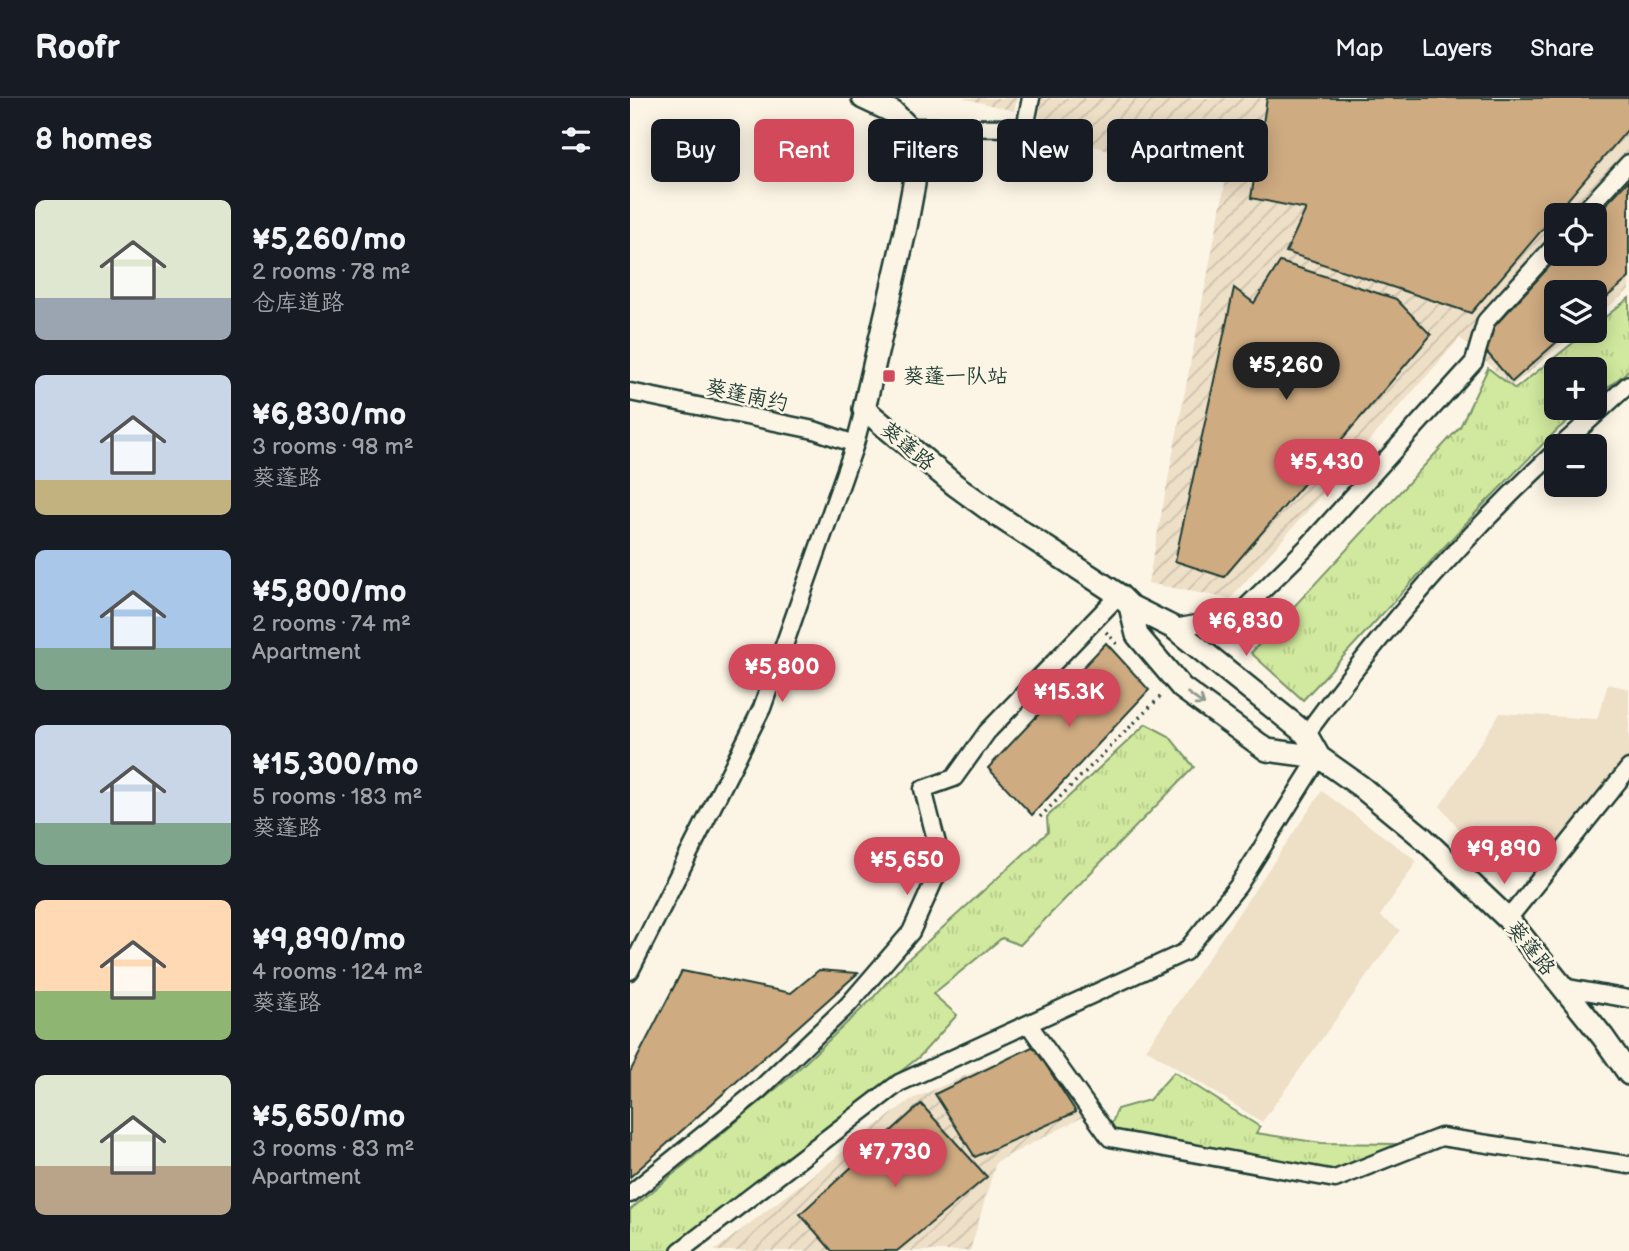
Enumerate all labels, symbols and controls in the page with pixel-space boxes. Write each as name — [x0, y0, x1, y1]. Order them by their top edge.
text: Roofr — [35, 28, 120, 68]
text: Map — [1335, 34, 1383, 63]
text: Layers — [1421, 34, 1492, 63]
text: Share — [1530, 34, 1594, 63]
chip: Buy — [651, 119, 740, 182]
chip: Rent — [754, 119, 854, 182]
chip: Filters — [868, 119, 983, 182]
chip: New — [997, 119, 1093, 182]
chip: Apartment — [1107, 119, 1268, 182]
icon: filters — [557, 121, 595, 159]
text: 8 homes — [35, 122, 152, 158]
map controls — [1544, 203, 1607, 497]
button: locate — [1544, 203, 1607, 266]
text: ¥5,260/mo — [252, 222, 406, 258]
icon: home — [91, 228, 175, 312]
text: 2 rooms · 78 m² — [252, 258, 410, 286]
button: layers — [1544, 280, 1607, 343]
text: 仓库道路 — [252, 289, 344, 317]
pin: ¥5,260 — [1229, 342, 1343, 402]
text: ¥5,260 — [1249, 351, 1323, 379]
button: + — [1544, 357, 1607, 420]
place label: 葵蓬一队站 — [903, 364, 1008, 389]
marker: 葵蓬一队站 — [881, 368, 897, 384]
street label: 葵蓬南约 — [703, 375, 791, 416]
text: ¥6,830/mo — [252, 397, 406, 433]
icon: home — [91, 403, 175, 487]
street label: 葵蓬路 — [876, 417, 940, 476]
text: 3 rooms · 98 m² — [252, 433, 414, 461]
button: − — [1544, 434, 1607, 497]
pin: ¥5,430 — [1270, 440, 1384, 499]
text: ¥5,430 — [1290, 448, 1364, 476]
text: 葵蓬路 — [252, 464, 321, 492]
text: ¥5,800/mo — [252, 574, 407, 610]
icon: home — [91, 578, 175, 662]
pin: ¥6,830 — [1189, 598, 1303, 658]
text: ¥6,830 — [1209, 607, 1283, 635]
text: 2 rooms · 74 m² — [252, 610, 411, 638]
text: Apartment — [252, 638, 361, 666]
pin: ¥5,800 — [725, 644, 839, 704]
text: ¥5,800 — [744, 653, 820, 681]
pin: ¥15.3K — [1012, 670, 1126, 729]
text: ¥15.3K — [1033, 678, 1105, 706]
one-way arrow — [1186, 692, 1205, 706]
text: ¥15,300/mo — [252, 747, 419, 783]
icon: home — [91, 753, 175, 837]
text: 5 rooms · 183 m² — [252, 783, 422, 811]
text: 葵蓬路 — [252, 814, 321, 842]
pin: ¥9,890 — [1447, 826, 1561, 886]
text: ¥9,890 — [1467, 835, 1541, 863]
pin: ¥5,650 — [850, 838, 964, 897]
text: ¥5,650 — [870, 846, 944, 874]
street label: 葵蓬路 — [1501, 916, 1560, 981]
text: ¥9,890/mo — [252, 922, 406, 958]
icon: home — [91, 928, 175, 1012]
text: 4 rooms · 124 m² — [252, 958, 423, 986]
text: 葵蓬路 — [252, 989, 321, 1017]
text: ¥5,650/mo — [252, 1099, 405, 1135]
icon: home — [91, 1103, 175, 1187]
pin: ¥7,730 — [838, 1130, 952, 1189]
text: 3 rooms · 83 m² — [252, 1135, 414, 1163]
text: ¥7,730 — [859, 1138, 931, 1166]
text: Apartment — [252, 1163, 361, 1191]

